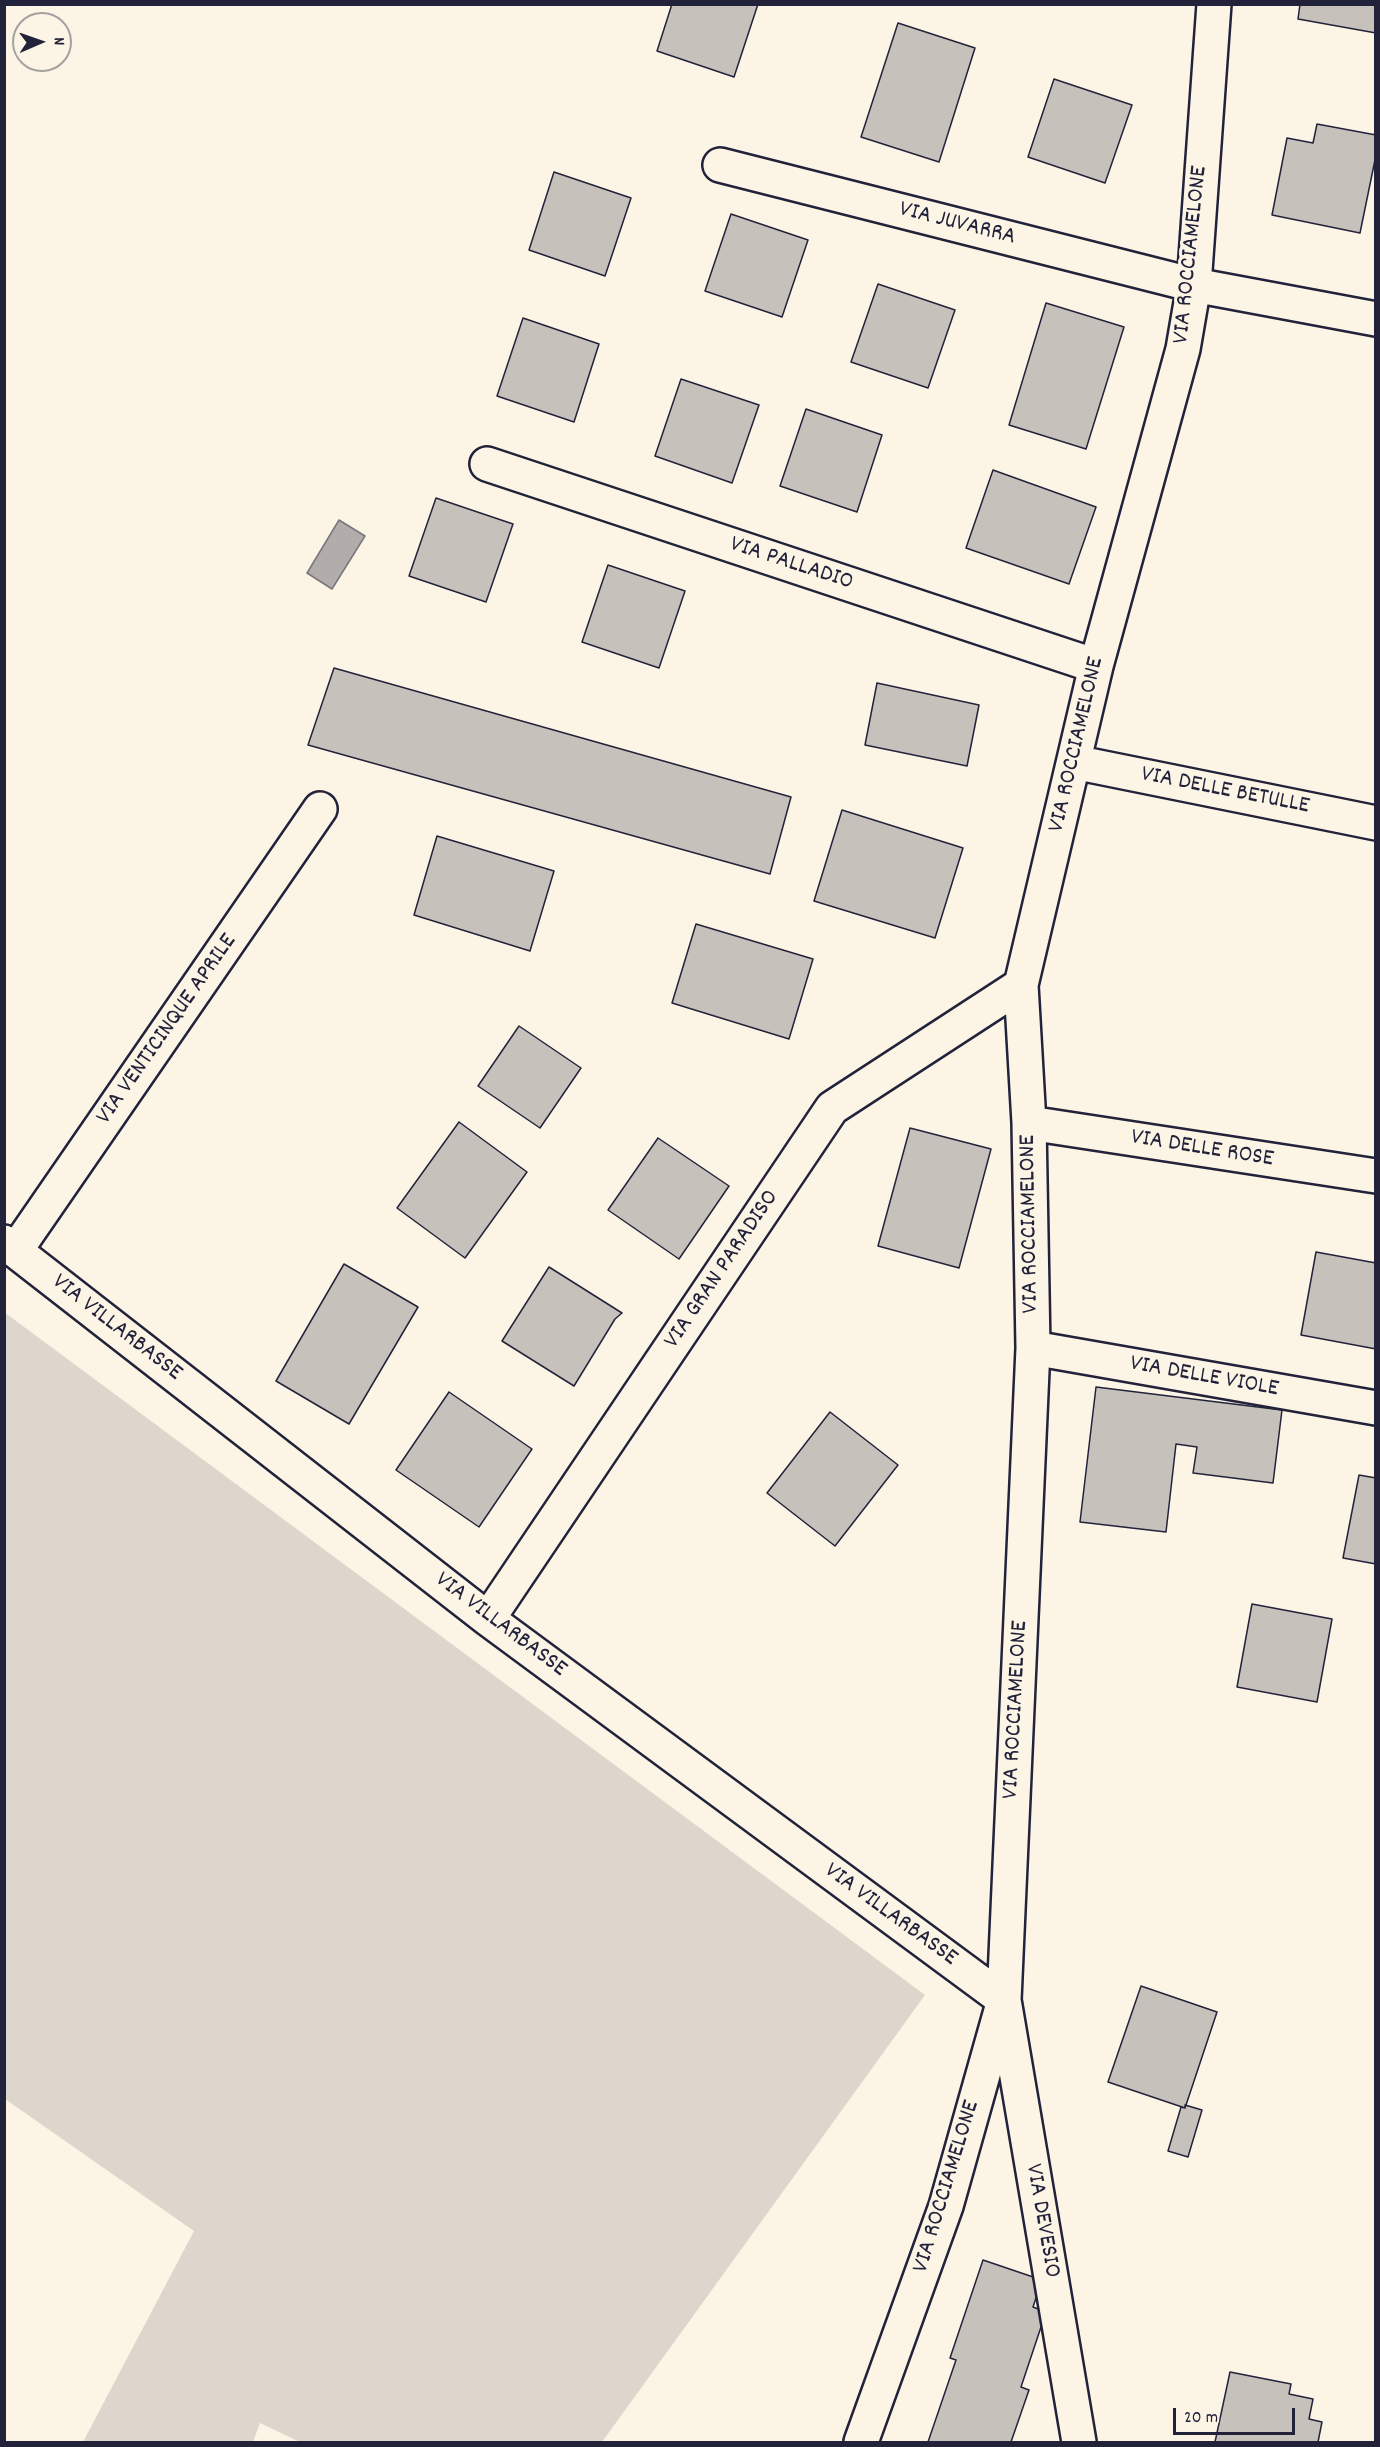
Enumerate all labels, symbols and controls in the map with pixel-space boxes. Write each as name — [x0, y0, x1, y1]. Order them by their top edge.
north arrow — [12, 12, 72, 72]
text: N — [47, 37, 70, 46]
street label: VIA ROCCIAMELONE — [1168, 165, 1216, 345]
street label: VIA JUVARRA — [896, 197, 1018, 253]
street label: VIA PALLADIO — [726, 532, 856, 598]
street label: VIA ROCCIAMELONE — [1044, 655, 1112, 835]
street label: VIA DELLE BETULLE — [1138, 762, 1312, 822]
street label: VIA VENTICINQUE APRILE — [91, 929, 245, 1131]
street label: VIA DELLE ROSE — [1129, 1125, 1275, 1175]
street label: VIA ROCCIAMELONE — [1015, 1134, 1047, 1314]
street label: VIA GRAN PARADISO — [659, 1185, 787, 1355]
street label: VIA VILLARBASSE — [45, 1269, 187, 1389]
street label: VIA DELLE VIOLE — [1127, 1351, 1281, 1405]
street label: VIA VILLARBASSE — [428, 1567, 572, 1685]
street label: VIA ROCCIAMELONE — [998, 1620, 1036, 1800]
street label: VIA VILLARBASSE — [818, 1858, 962, 1974]
street label: VIA ROCCIAMELONE — [908, 2097, 988, 2277]
street label: VIA DEVESIO — [1017, 2162, 1065, 2280]
scale bar — [1176, 2396, 1298, 2434]
text: 20 m — [1184, 2406, 1218, 2431]

